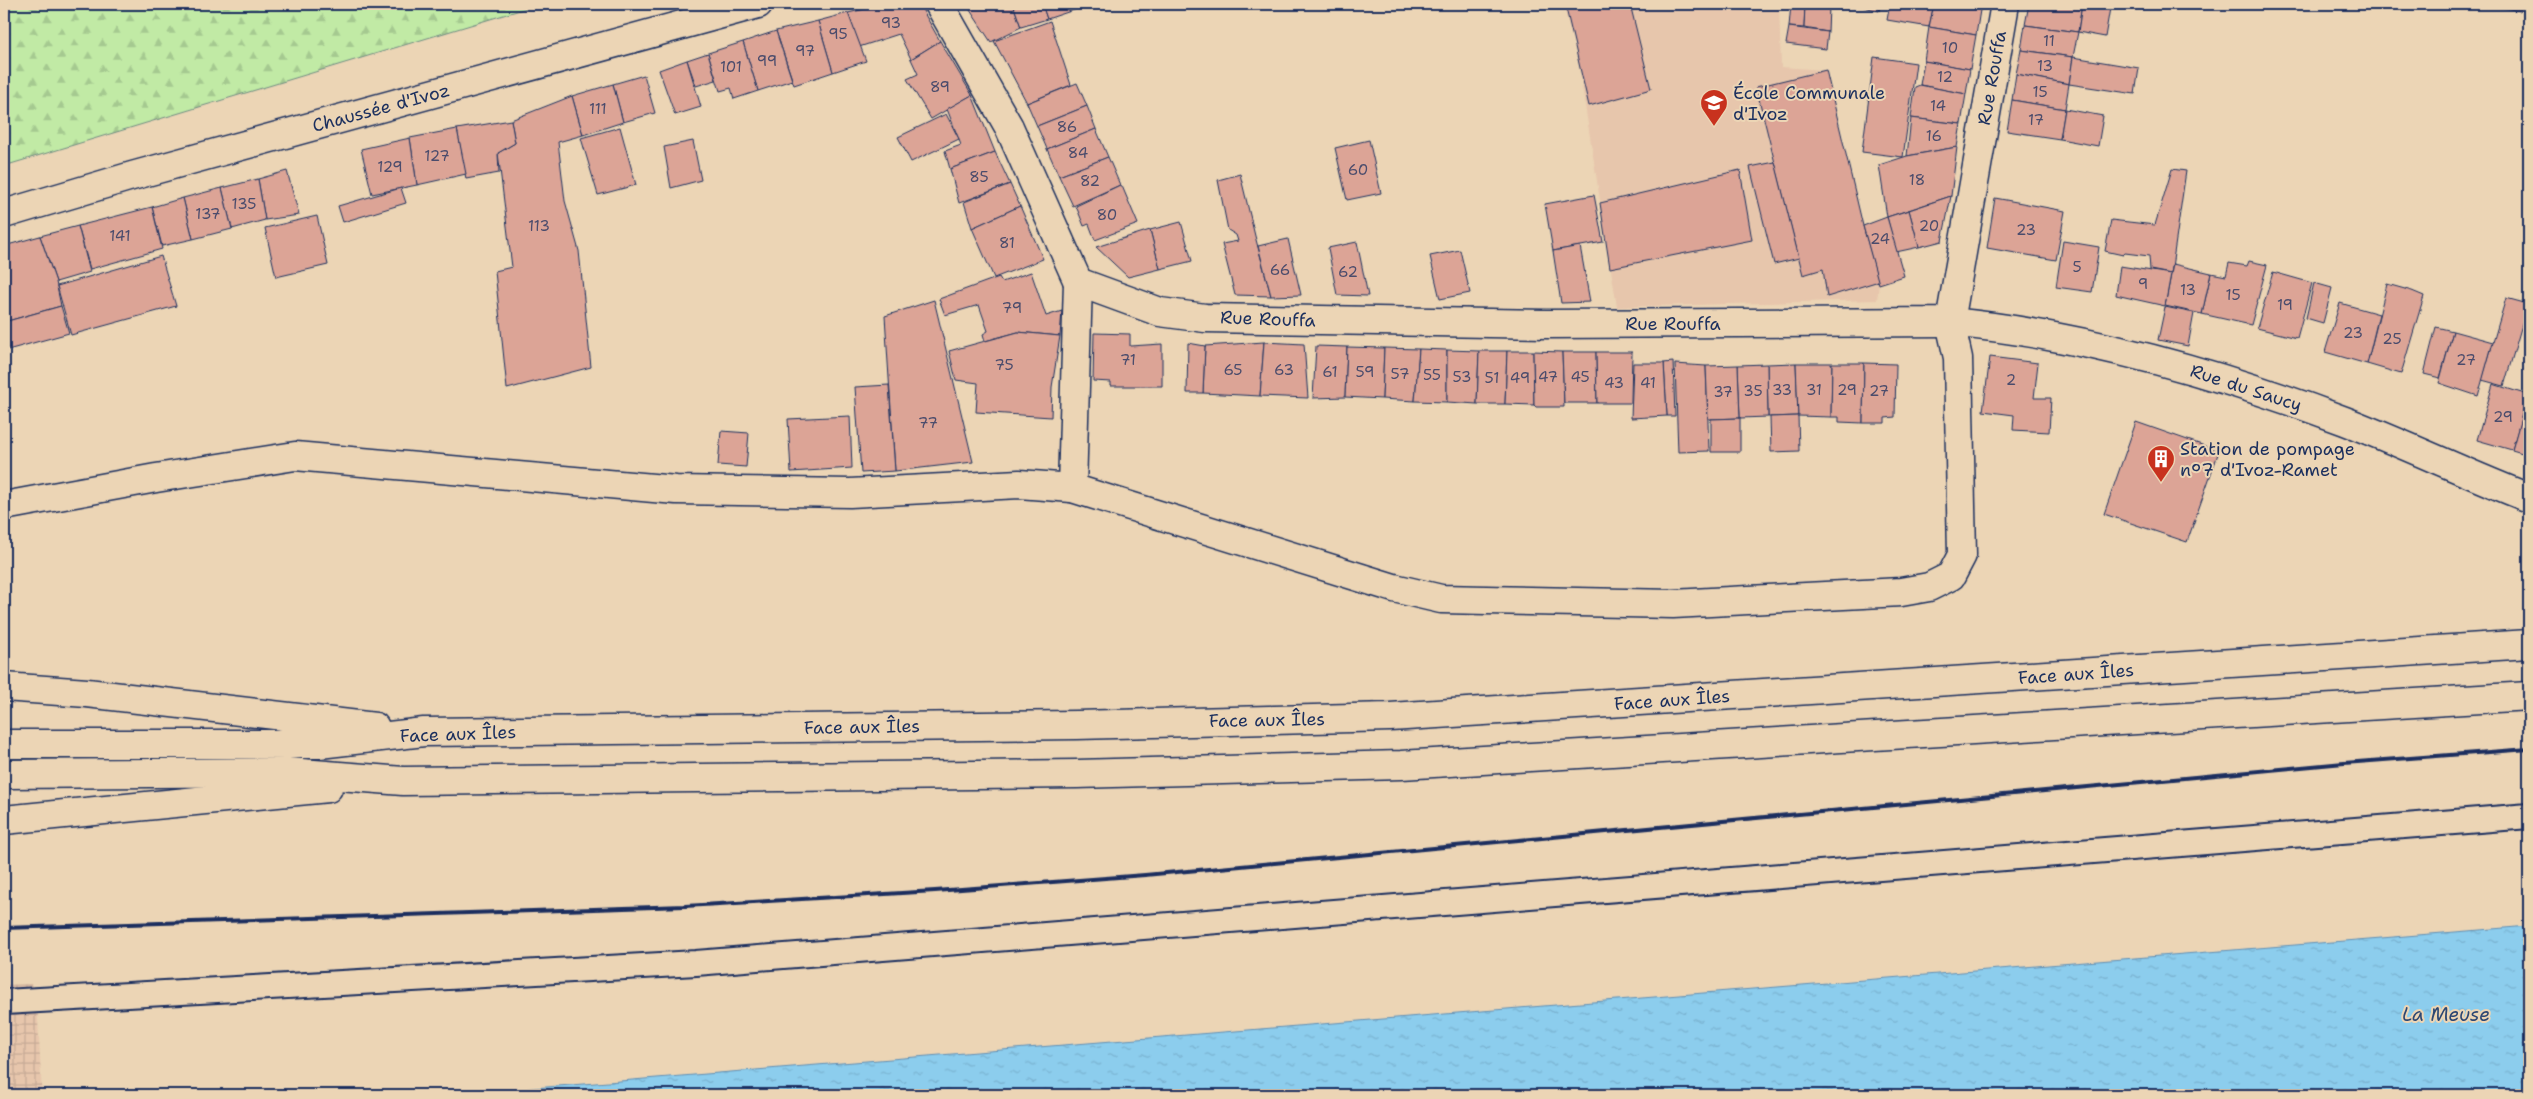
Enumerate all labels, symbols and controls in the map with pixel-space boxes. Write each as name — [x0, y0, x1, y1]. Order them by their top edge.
house number: 93 — [881, 13, 901, 33]
house number: 95 — [828, 24, 848, 44]
street label: Rue Rouffa — [1972, 29, 2012, 127]
house number: 11 — [2043, 31, 2055, 51]
house number: 10 — [1942, 38, 1958, 58]
house number: 97 — [795, 41, 815, 61]
house number: 99 — [757, 51, 777, 71]
house number: 13 — [2037, 56, 2053, 76]
house number: 101 — [720, 57, 742, 77]
house number: 12 — [1937, 67, 1953, 87]
house number: 89 — [930, 77, 950, 97]
street label: Chaussée d'Ivoz — [310, 78, 452, 138]
place label: École Communale d'Ivoz — [1733, 81, 1885, 126]
house number: 15 — [2032, 82, 2048, 102]
school or university icon: École Communale d'Ivoz — [1699, 88, 1729, 127]
house number: 14 — [1930, 96, 1946, 116]
house number: 111 — [589, 99, 607, 119]
house number: 17 — [2028, 110, 2044, 130]
house number: 86 — [1057, 117, 1077, 137]
house number: 16 — [1926, 126, 1942, 146]
house number: 84 — [1068, 143, 1088, 163]
house number: 127 — [424, 146, 450, 166]
house number: 129 — [377, 157, 403, 177]
house number: 60 — [1348, 160, 1368, 180]
house number: 85 — [969, 167, 989, 187]
house number: 18 — [1909, 170, 1925, 190]
house number: 82 — [1080, 171, 1100, 191]
house number: 135 — [232, 194, 256, 214]
house number: 137 — [195, 204, 221, 224]
house number: 80 — [1097, 205, 1117, 225]
house number: 113 — [528, 216, 550, 236]
house number: 20 — [1919, 216, 1939, 236]
house number: 23 — [2016, 220, 2036, 240]
house number: 141 — [109, 226, 131, 246]
house number: 24 — [1870, 229, 1890, 249]
house number: 81 — [999, 233, 1015, 253]
house number: 5 — [2072, 257, 2082, 277]
house number: 66 — [1270, 260, 1290, 280]
house number: 62 — [1338, 262, 1358, 282]
house number: 9 — [2138, 274, 2148, 294]
house number: 13 — [2180, 280, 2196, 300]
house number: 15 — [2225, 285, 2241, 305]
house number: 19 — [2277, 295, 2293, 315]
house number: 79 — [1002, 298, 1022, 318]
street label: Rue Rouffa — [1220, 305, 1316, 333]
street label: Rue Rouffa — [1625, 312, 1721, 336]
house number: 23 — [2343, 323, 2363, 343]
house number: 25 — [2382, 329, 2402, 349]
house number: 71 — [1120, 350, 1136, 370]
house number: 27 — [2456, 350, 2476, 370]
house number: 75 — [994, 355, 1014, 375]
street label: Rue du Saucy — [2187, 359, 2305, 417]
house number: 65 — [1223, 360, 1243, 380]
house number: 63 — [1274, 360, 1294, 380]
house number: 61 — [1322, 362, 1338, 382]
house number: 59 — [1356, 362, 1374, 382]
house number: 57 — [1391, 364, 1409, 384]
house number: 55 — [1423, 365, 1441, 385]
house number: 53 — [1453, 367, 1472, 387]
house number: 47 — [1538, 367, 1558, 387]
house number: 45 — [1570, 367, 1590, 387]
house number: 51 — [1485, 368, 1499, 388]
house number: 49 — [1510, 368, 1530, 388]
house number: 2 — [2006, 370, 2016, 390]
house number: 43 — [1604, 373, 1624, 393]
house number: 41 — [1640, 373, 1656, 393]
house number: 33 — [1772, 380, 1792, 400]
house number: 31 — [1806, 380, 1822, 400]
house number: 29 — [1837, 380, 1857, 400]
house number: 35 — [1743, 381, 1763, 401]
house number: 27 — [1869, 381, 1889, 401]
house number: 37 — [1713, 382, 1733, 402]
house number: 29 — [2493, 407, 2513, 427]
house number: 77 — [918, 413, 938, 433]
place label: Station de pompage n°7 d'Ivoz-Ramet — [2180, 437, 2355, 482]
building icon: Station de pompage n°7 d'Ivoz-Ramet — [2146, 444, 2176, 483]
street label: Face aux Îles — [2017, 658, 2135, 690]
street label: Face aux Îles — [1613, 684, 1731, 716]
street label: Face aux Îles — [1209, 707, 1325, 733]
street label: Face aux Îles — [804, 714, 920, 740]
street label: Face aux Îles — [399, 720, 517, 748]
water label: La Meuse — [2402, 1002, 2490, 1027]

